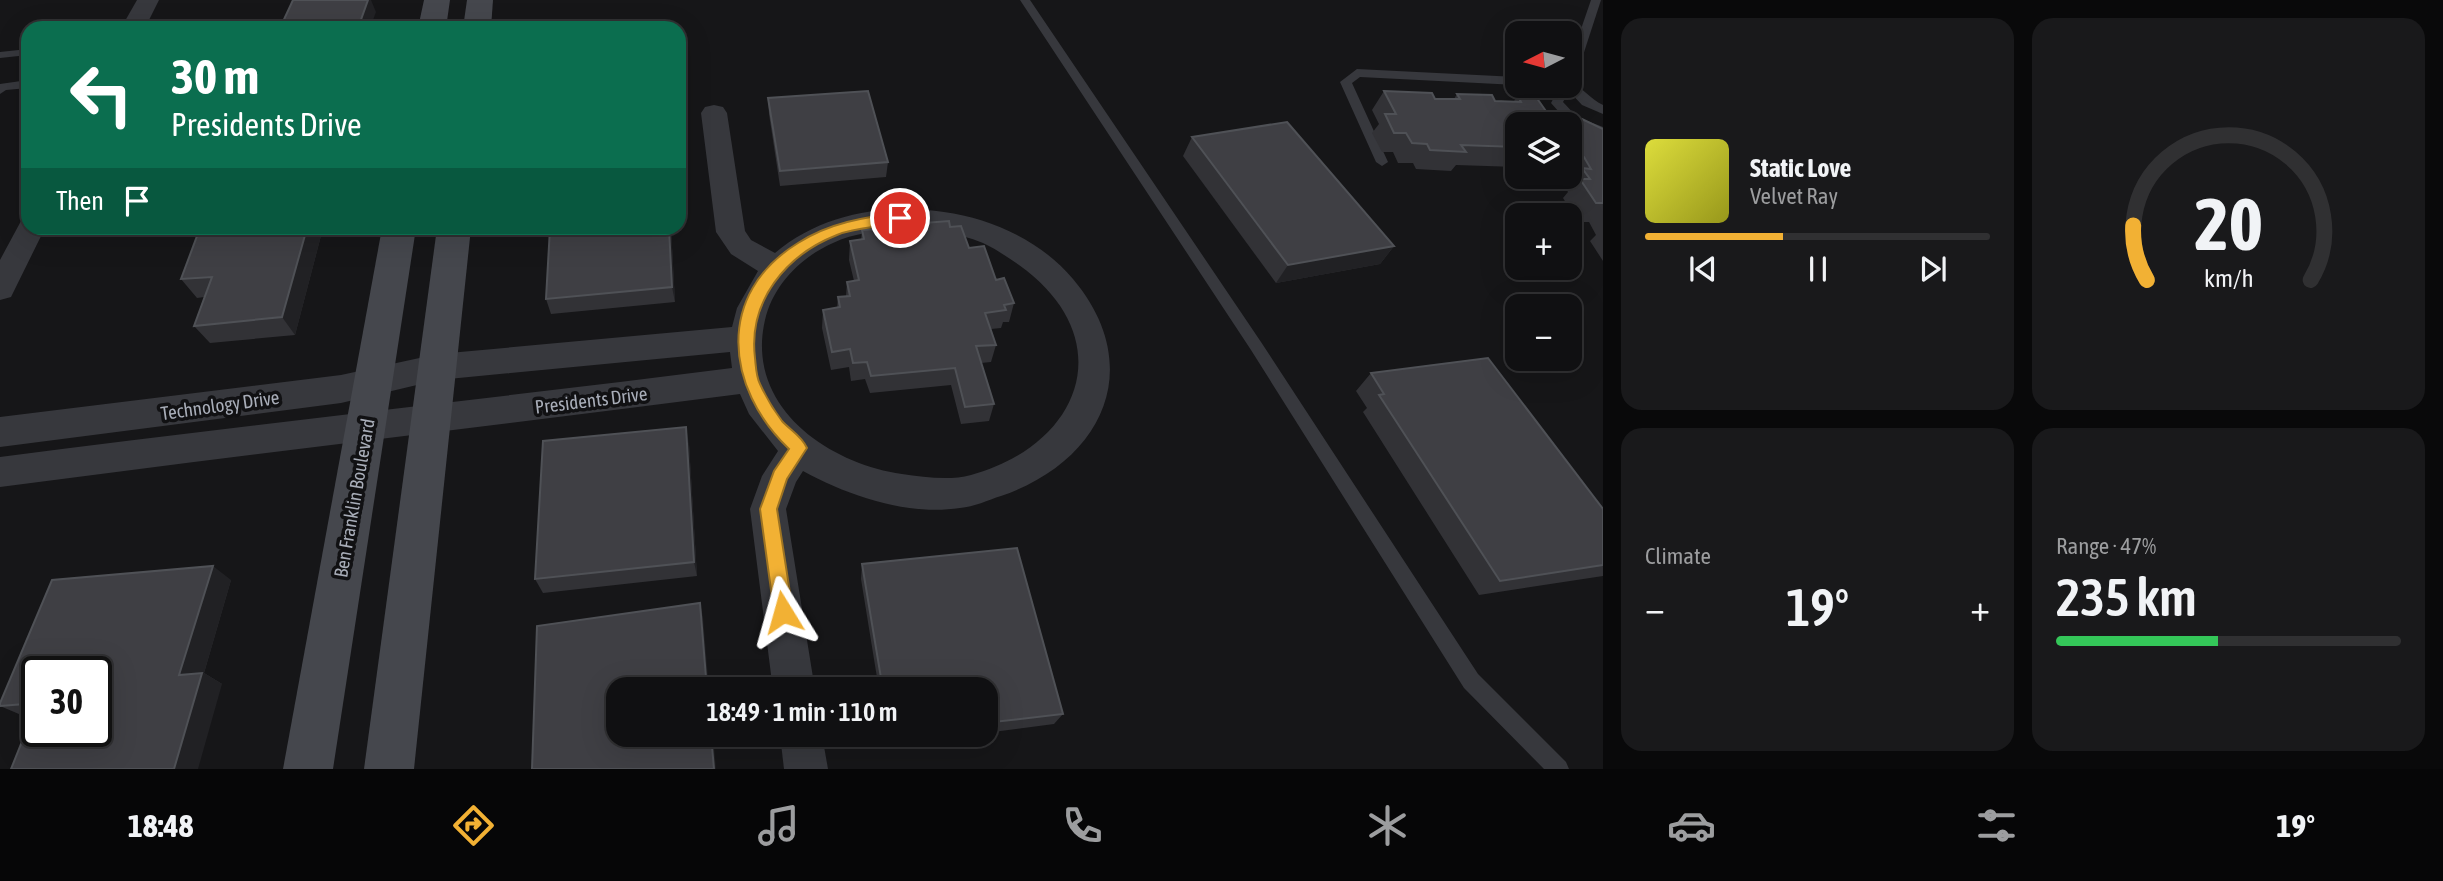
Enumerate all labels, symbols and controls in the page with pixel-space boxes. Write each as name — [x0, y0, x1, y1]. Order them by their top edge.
north arrow — [1505, 21, 1582, 98]
map controls — [1505, 21, 1582, 371]
text: 30 m — [171, 48, 259, 104]
icon: left — [56, 49, 147, 140]
text: Presidents Drive — [171, 106, 362, 143]
button: layers — [1505, 112, 1582, 189]
text: Static Love — [1750, 153, 1851, 183]
icon: arrive — [118, 182, 156, 220]
text: 20 — [2194, 182, 2263, 265]
text: Velvet Ray — [1750, 183, 1838, 209]
text: Then — [56, 186, 104, 216]
pin — [870, 188, 930, 248]
icon: arrive — [881, 199, 919, 237]
button: + — [1505, 203, 1582, 280]
icon: previous — [1684, 250, 1722, 288]
icon: pause — [1799, 250, 1837, 288]
icon: next — [1914, 250, 1952, 288]
text: km/h — [2204, 264, 2253, 292]
button: − — [1505, 294, 1582, 371]
street label: Presidents Drive — [534, 382, 648, 418]
street label: Technology Drive — [159, 386, 281, 424]
street label: Ben Franklin Boulevard — [329, 417, 379, 579]
text: Range · 47% — [2056, 533, 2156, 559]
text: Climate — [1645, 543, 1711, 569]
text: 235 km — [2056, 567, 2197, 627]
position arrow — [746, 575, 820, 649]
text: 19° — [1786, 577, 1849, 637]
text: − — [1645, 586, 1665, 629]
text: + — [1970, 586, 1990, 629]
speed limit sign: 30 — [21, 656, 112, 747]
text: 18:49 · 1 min · 110 m — [707, 697, 897, 727]
icon: directions — [449, 801, 498, 850]
icon: music — [754, 801, 803, 850]
icon: phone — [1058, 801, 1107, 850]
icon: climate — [1363, 801, 1412, 850]
icon: car — [1667, 801, 1716, 850]
icon: filters — [1972, 801, 2021, 850]
text: 18:48 — [128, 807, 194, 844]
text: 19° — [2276, 807, 2315, 844]

